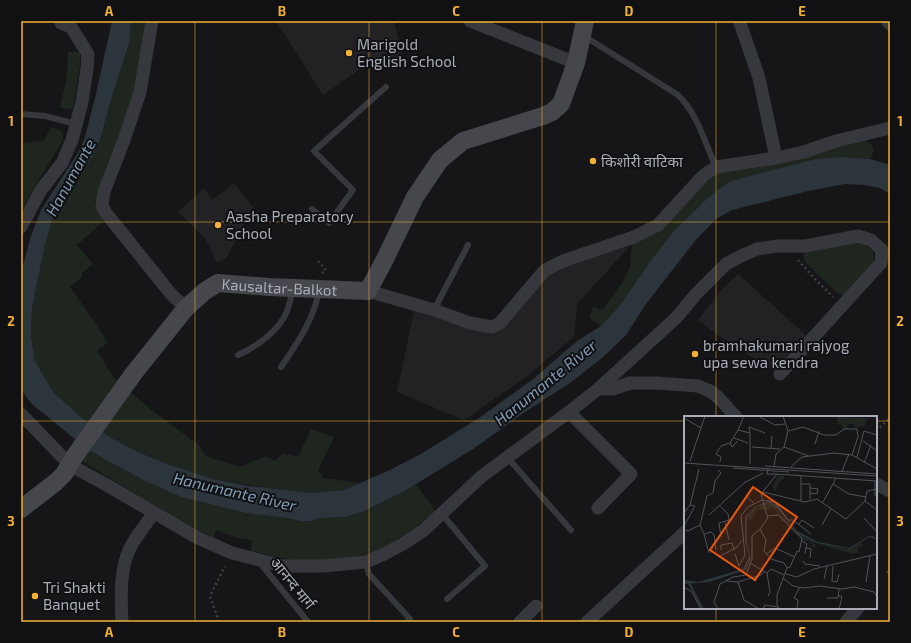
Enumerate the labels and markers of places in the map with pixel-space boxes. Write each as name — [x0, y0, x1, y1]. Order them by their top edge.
place label: Marigold English School — [357, 35, 457, 70]
marker: Marigold English School — [344, 48, 354, 58]
place label: किशोरी वाटिका — [601, 152, 684, 170]
marker: किशोरी वाटिका — [588, 156, 598, 166]
place label: Aasha Preparatory School — [226, 207, 354, 242]
marker: Aasha Preparatory School — [213, 220, 223, 230]
place label: bramhakumari rajyog upa sewa kendra — [703, 336, 850, 371]
marker: bramhakumari rajyog upa sewa kendra — [690, 349, 700, 359]
place label: Tri Shakti Banquet — [43, 578, 106, 613]
marker: Tri Shakti Banquet — [30, 591, 40, 601]

